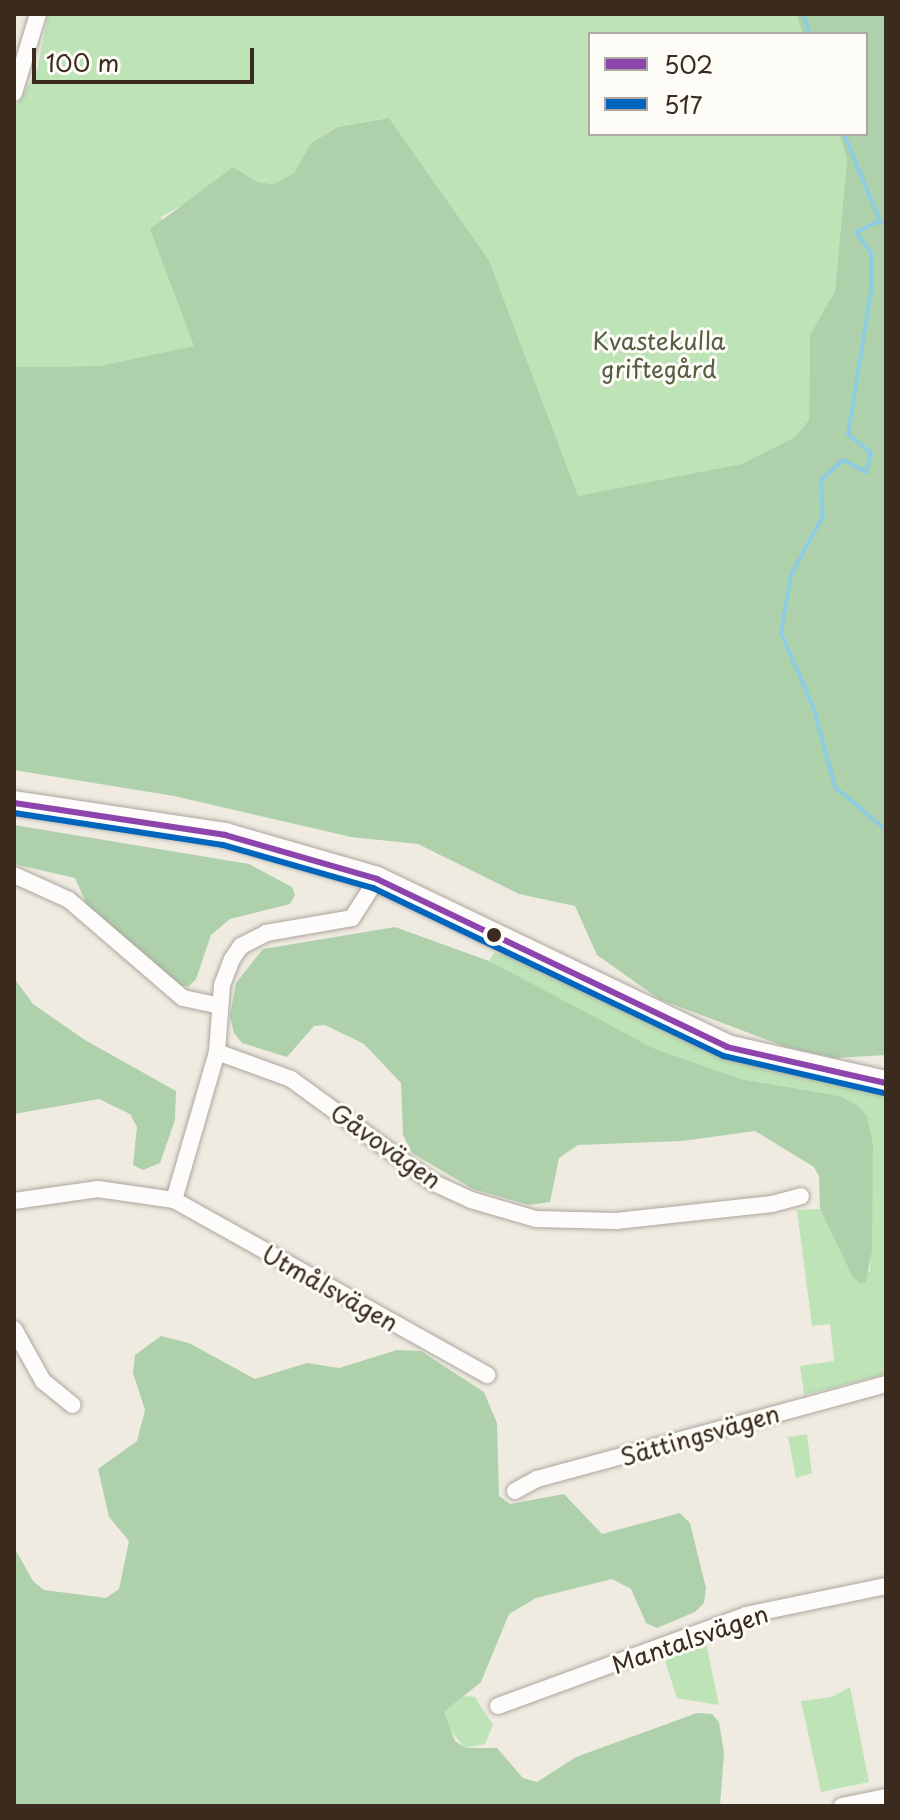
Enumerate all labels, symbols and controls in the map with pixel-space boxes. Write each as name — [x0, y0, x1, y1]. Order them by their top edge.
scale bar — [36, 32, 258, 82]
legend — [588, 32, 868, 136]
text: 100 m — [46, 44, 119, 80]
text: 502 — [664, 46, 713, 82]
text: 517 — [664, 86, 702, 122]
park label: Kvastekulla griftegård — [593, 327, 725, 383]
unlabelled marker — [486, 927, 502, 943]
street label: Gåvovägen — [325, 1097, 447, 1195]
street label: Utmålsvägen — [257, 1239, 403, 1337]
street label: Sättingsvägen — [617, 1399, 783, 1471]
street label: Mantalsvägen — [608, 1599, 772, 1679]

